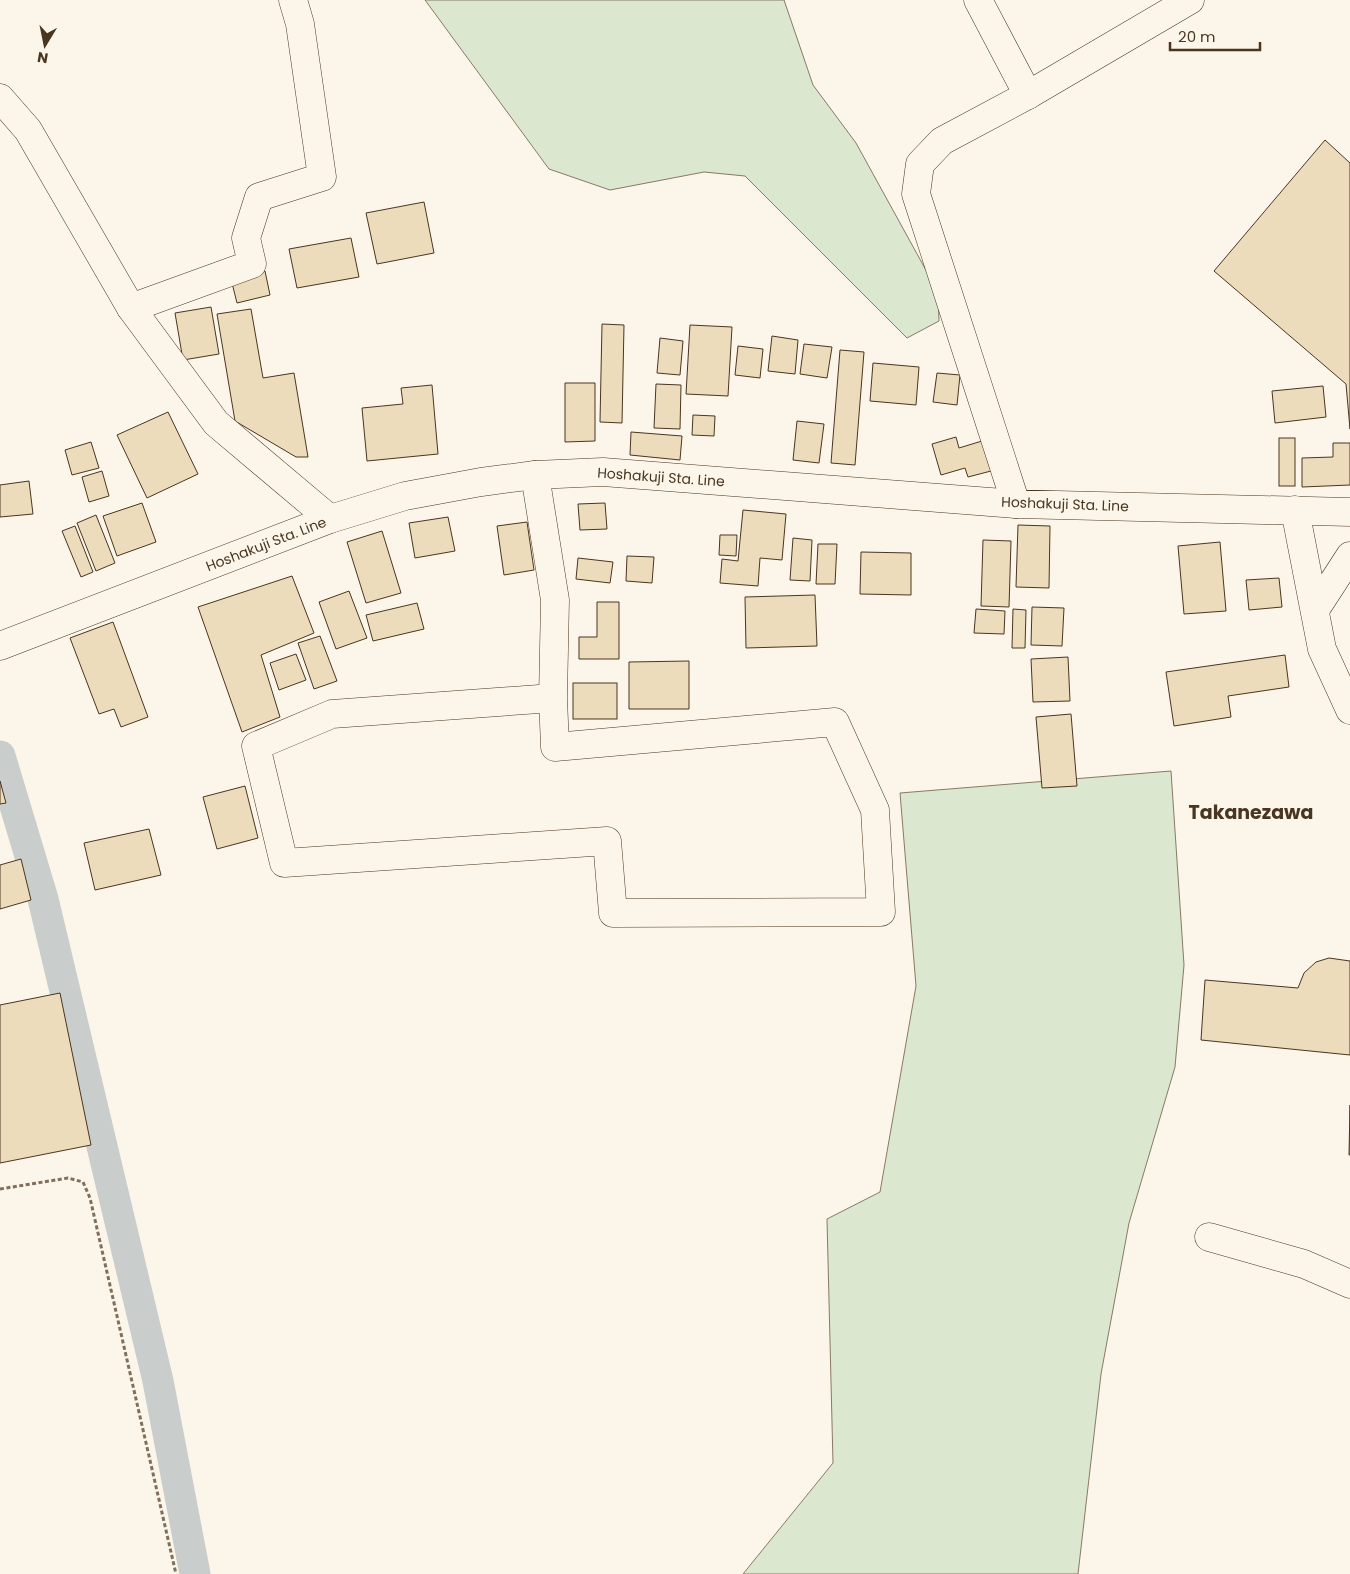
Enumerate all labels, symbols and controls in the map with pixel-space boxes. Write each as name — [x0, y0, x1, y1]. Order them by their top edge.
north arrow — [20, 20, 70, 70]
scale bar — [1170, 20, 1260, 52]
text: 20 m — [1178, 26, 1216, 47]
text: N — [36, 47, 50, 69]
street label: Hoshakuji Sta. Line — [597, 463, 726, 491]
street label: Hoshakuji Sta. Line — [1001, 492, 1130, 516]
street label: Hoshakuji Sta. Line — [203, 512, 330, 576]
district label: Takanezawa — [1189, 799, 1313, 826]

